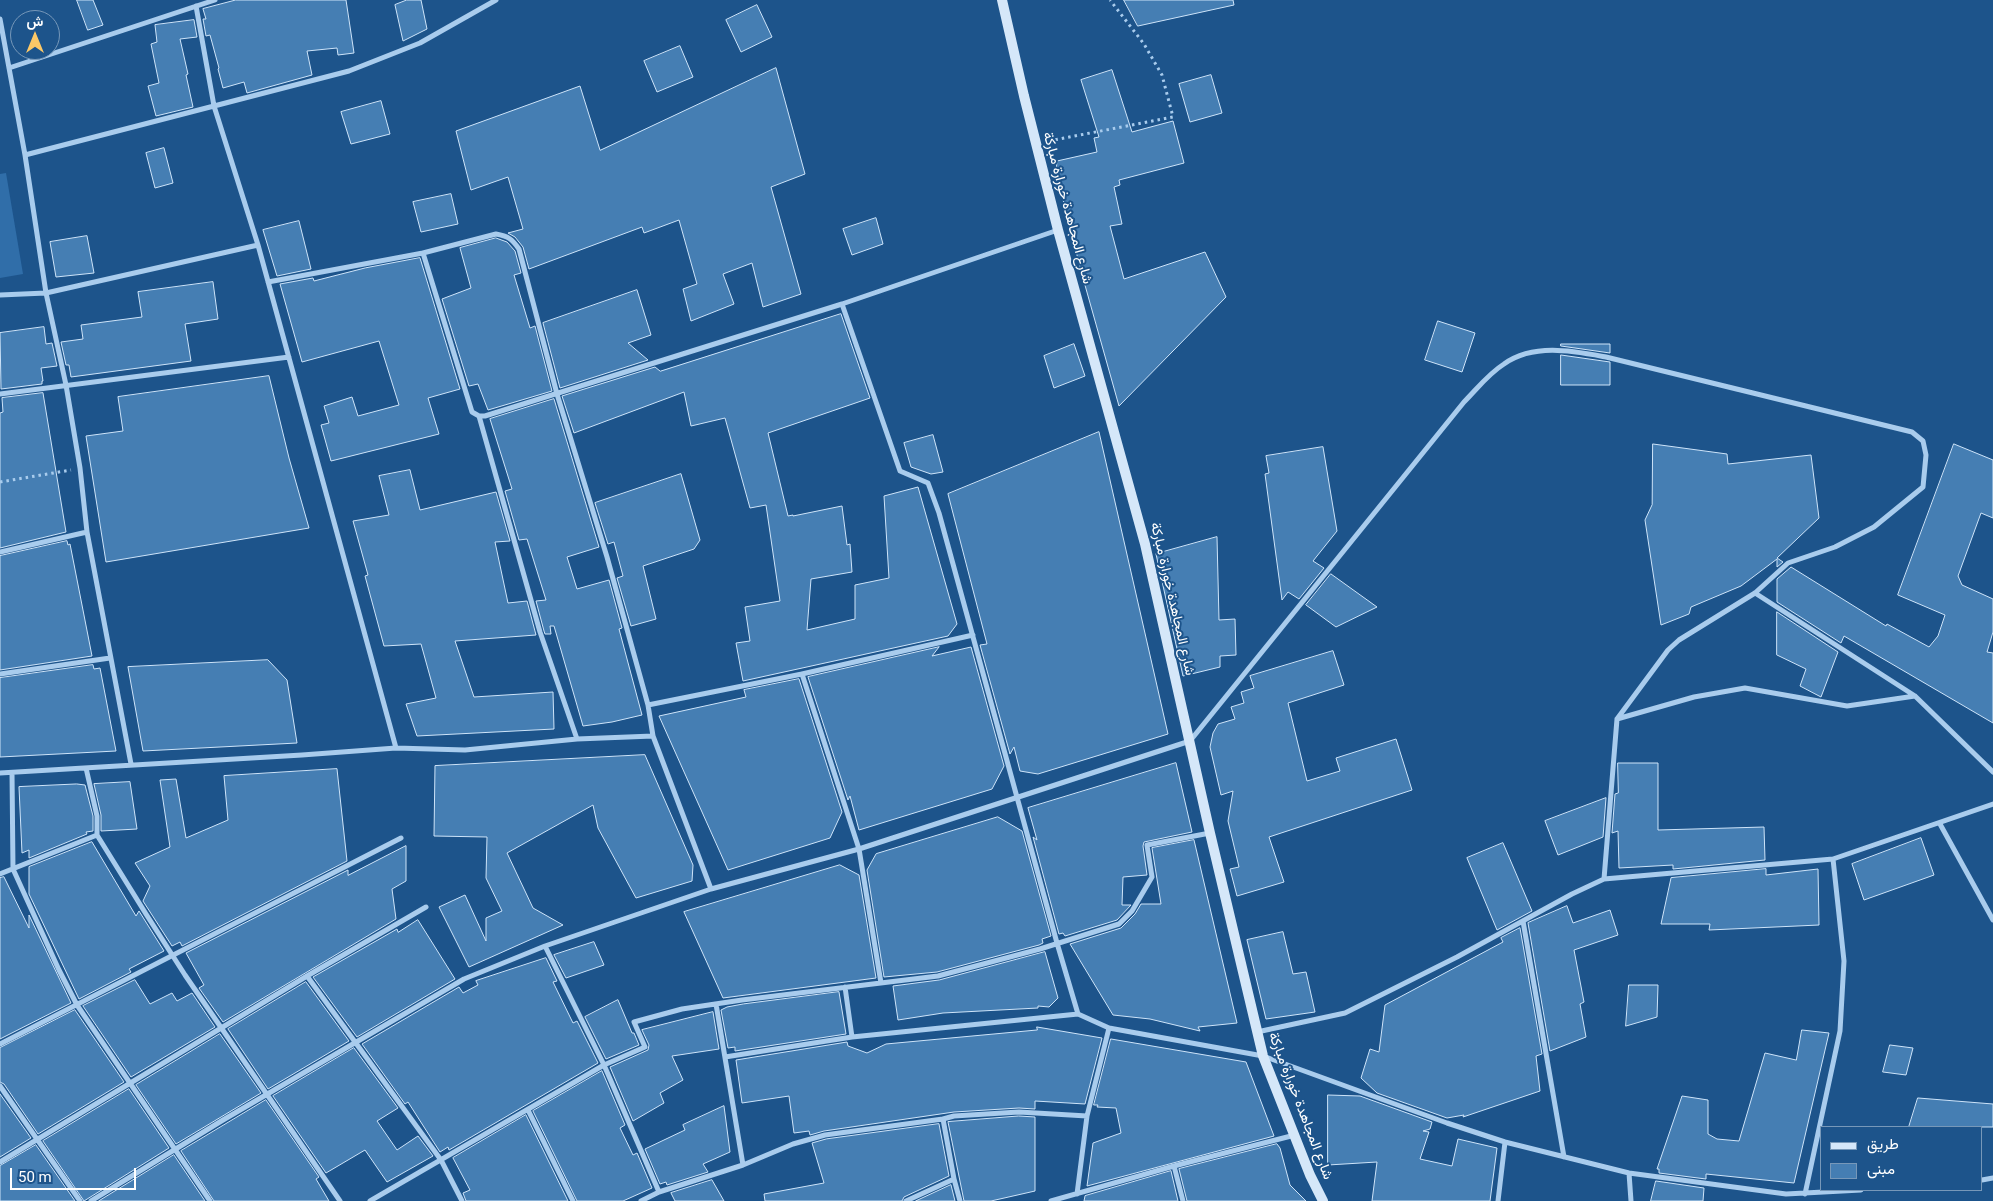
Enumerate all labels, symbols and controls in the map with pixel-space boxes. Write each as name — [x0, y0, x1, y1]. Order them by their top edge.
north arrow — [10, 10, 60, 60]
text: ش — [27, 13, 43, 29]
street label: شارع المجاهدة خورارة مباركة — [1039, 130, 1095, 286]
street label: شارع المجاهدة خورارة مباركة — [1146, 521, 1198, 677]
street label: شارع المجاهدة خورارة مباركة — [1264, 1030, 1336, 1182]
legend — [1820, 1126, 1983, 1191]
text: طريق — [1867, 1135, 1899, 1153]
scale bar — [12, 1158, 139, 1190]
text: مبنى — [1867, 1160, 1895, 1178]
text: 50 m — [18, 1168, 52, 1186]

